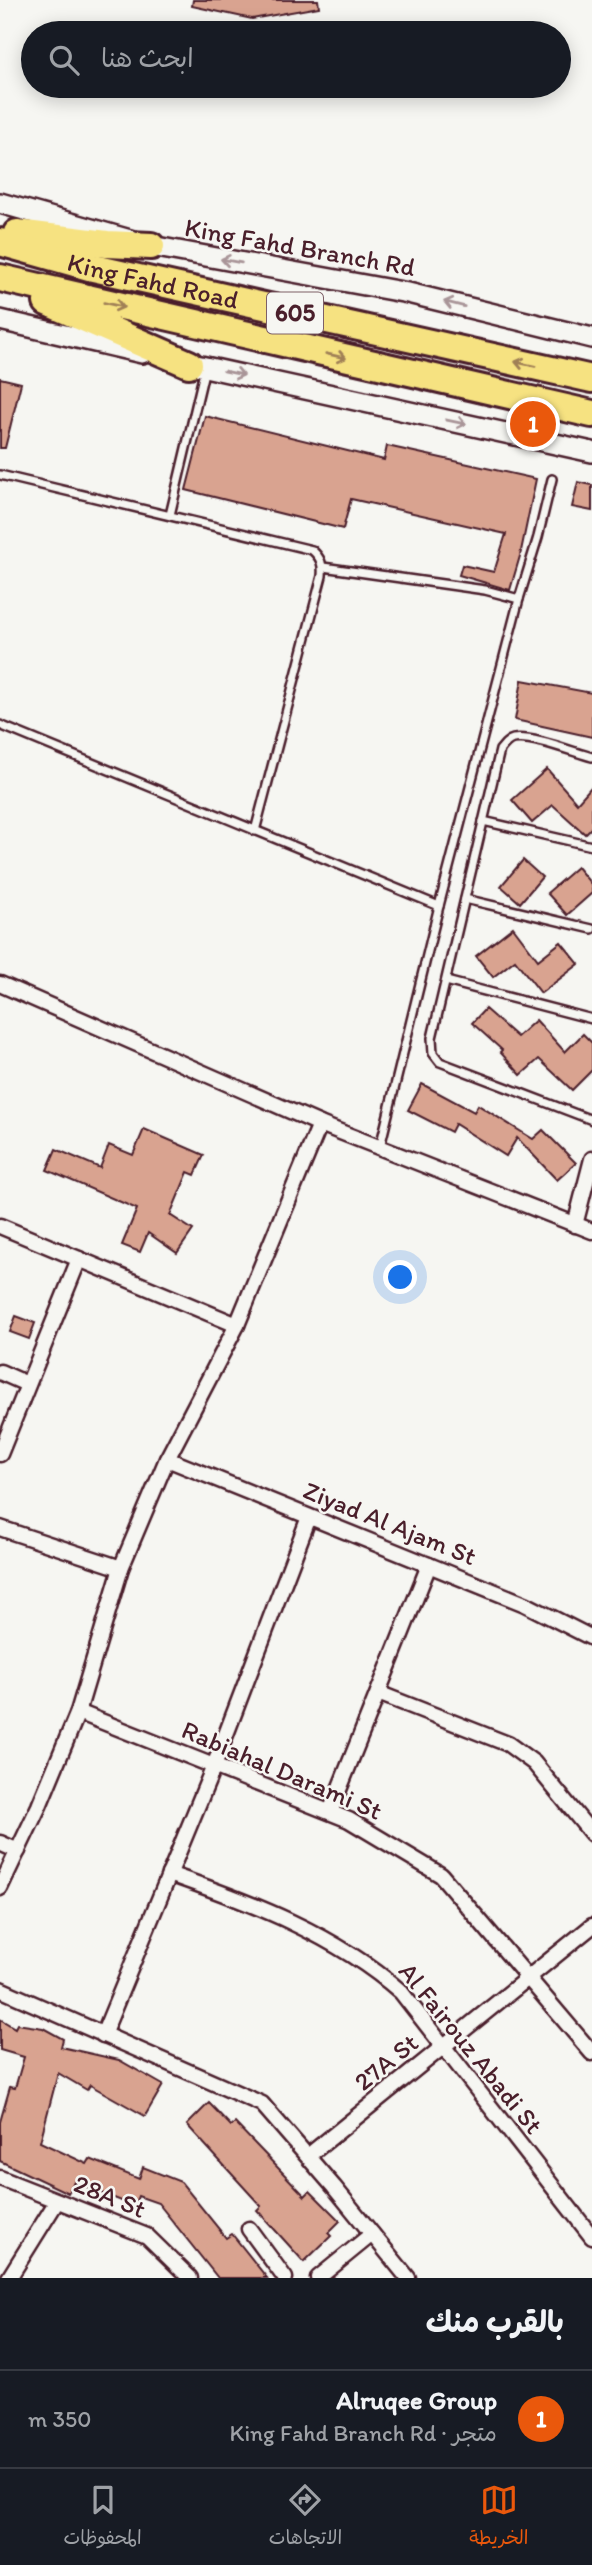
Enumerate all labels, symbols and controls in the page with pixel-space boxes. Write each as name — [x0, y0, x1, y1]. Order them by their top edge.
search box — [21, 21, 571, 98]
icon: search — [45, 41, 83, 79]
text: ابحث هنا — [101, 42, 194, 74]
street label: King Fahd Branch Rd — [182, 211, 418, 283]
street label: King Fahd Road — [64, 246, 242, 316]
one-way arrow — [220, 253, 243, 267]
road number: 605 — [267, 292, 323, 334]
one-way arrow — [443, 297, 466, 310]
one-way arrow — [102, 299, 125, 313]
one-way arrow — [324, 349, 347, 363]
one-way arrow — [514, 357, 537, 370]
one-way arrow — [222, 367, 245, 381]
pin: 1 — [510, 398, 556, 450]
one-way arrow — [444, 416, 467, 430]
your location — [383, 1260, 417, 1294]
street label: Ziyad Al Ajam St — [299, 1474, 481, 1572]
street label: Rabiahal Darami St — [177, 1713, 387, 1827]
street label: Al Fairouz Abadi St — [392, 1956, 550, 2140]
street label: 27A St — [347, 2026, 425, 2098]
street label: 28A St — [69, 2167, 151, 2225]
text: بالقرب منك — [426, 2303, 564, 2340]
text: Alruqee Group — [336, 2384, 497, 2416]
text: 350 m — [28, 2405, 91, 2433]
text: 1 — [536, 2405, 546, 2433]
text: متجر · King Fahd Branch Rd — [230, 2419, 497, 2447]
tab: المحفوظات — [64, 2481, 142, 2554]
tab: الاتجاهات — [269, 2481, 342, 2554]
tab: الخريطة — [469, 2481, 528, 2554]

